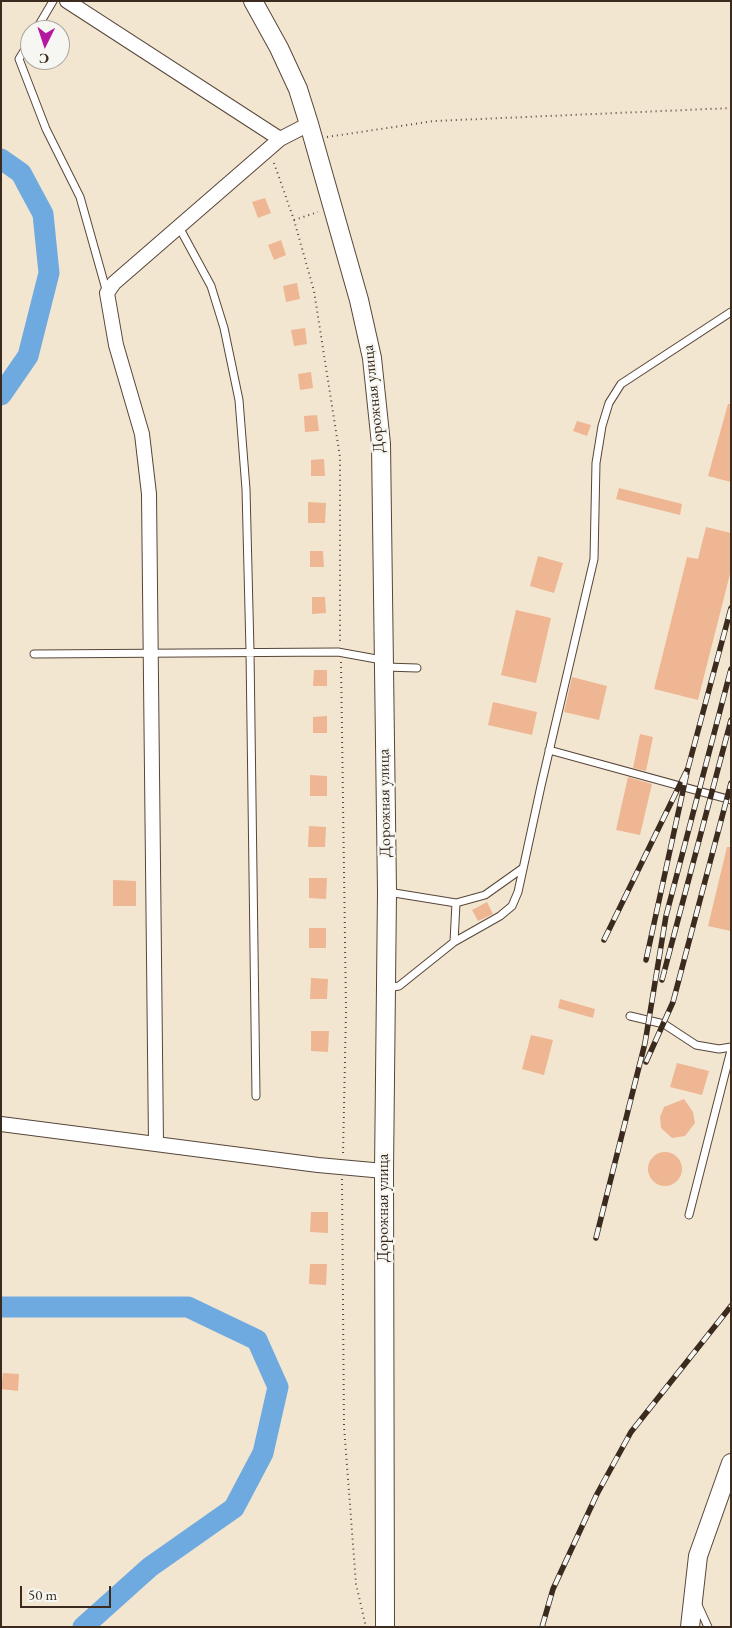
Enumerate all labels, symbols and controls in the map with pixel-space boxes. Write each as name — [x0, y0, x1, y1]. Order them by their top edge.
north arrow — [20, 20, 70, 70]
text: С — [38, 50, 50, 68]
street label: Дорожная улица — [359, 344, 389, 454]
street label: Дорожная улица — [374, 749, 396, 857]
street label: Дорожная улица — [374, 1154, 394, 1262]
scale bar — [22, 1576, 114, 1608]
text: 50 m — [28, 1585, 57, 1604]

